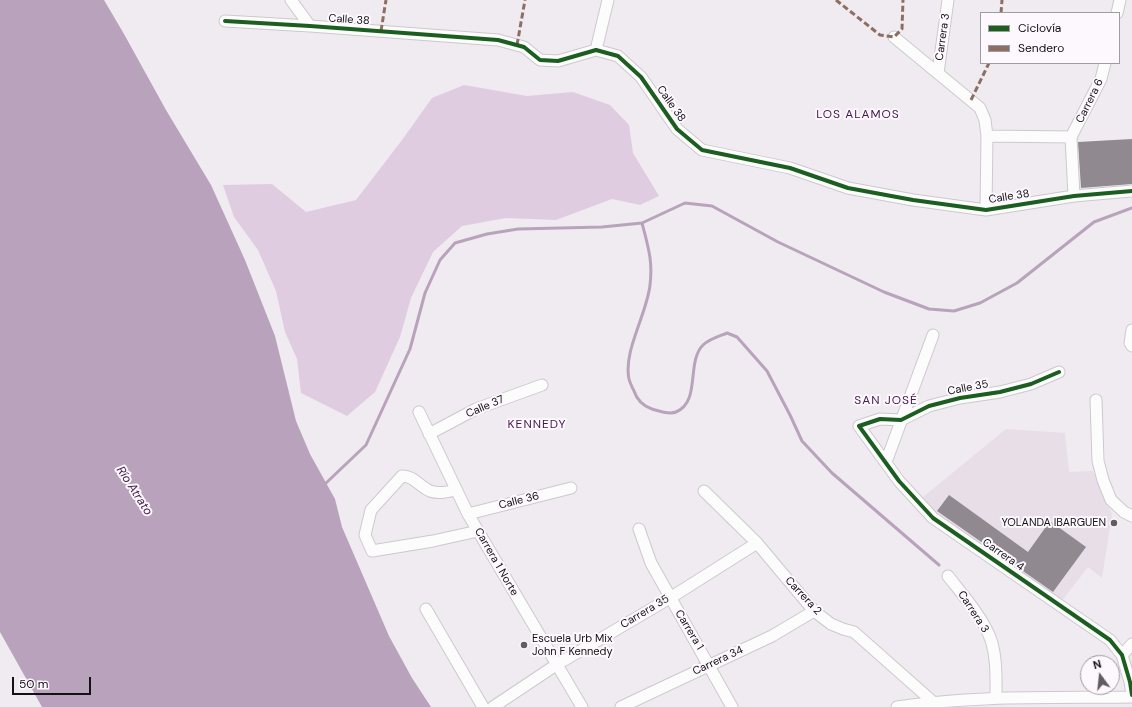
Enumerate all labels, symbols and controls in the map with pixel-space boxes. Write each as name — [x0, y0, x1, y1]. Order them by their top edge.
street label: Calle 38 — [328, 12, 370, 28]
legend — [980, 12, 1120, 64]
street label: Carrera 3 — [933, 13, 953, 61]
text: Ciclovía — [1018, 20, 1061, 36]
text: Sendero — [1018, 40, 1064, 56]
street label: Carrera 6 — [1074, 77, 1106, 125]
street label: Calle 38 — [654, 83, 688, 125]
district label: LOS ALAMOS — [816, 108, 900, 122]
street label: Calle 38 — [988, 187, 1030, 207]
street label: Calle 35 — [947, 378, 989, 398]
street label: Calle 37 — [464, 393, 506, 421]
district label: SAN JOSÉ — [854, 394, 918, 408]
district label: KENNEDY — [508, 418, 566, 432]
water label: Río Atrato — [113, 464, 155, 518]
street label: Calle 36 — [497, 490, 541, 512]
place label: YOLANDA IBARGUEN — [1001, 516, 1106, 530]
marker: YOLANDA IBARGUEN — [1109, 518, 1119, 528]
street label: Carrera 1 Norte — [471, 526, 521, 598]
street label: Carrera 4 — [980, 536, 1026, 574]
street label: Carrera 2 — [782, 574, 824, 618]
street label: Carrera 3 — [955, 588, 991, 636]
street label: Carrera 35 — [618, 592, 672, 632]
street label: Carrera 1 — [672, 608, 706, 652]
place label: Escuela Urb Mix John F Kennedy — [532, 632, 613, 658]
marker: Escuela Urb Mix John F Kennedy — [519, 640, 529, 650]
street label: Carrera 34 — [691, 644, 745, 678]
north arrow — [1080, 655, 1120, 695]
text: N — [1091, 657, 1103, 672]
scale bar — [14, 669, 93, 695]
text: 50 m — [19, 676, 48, 692]

